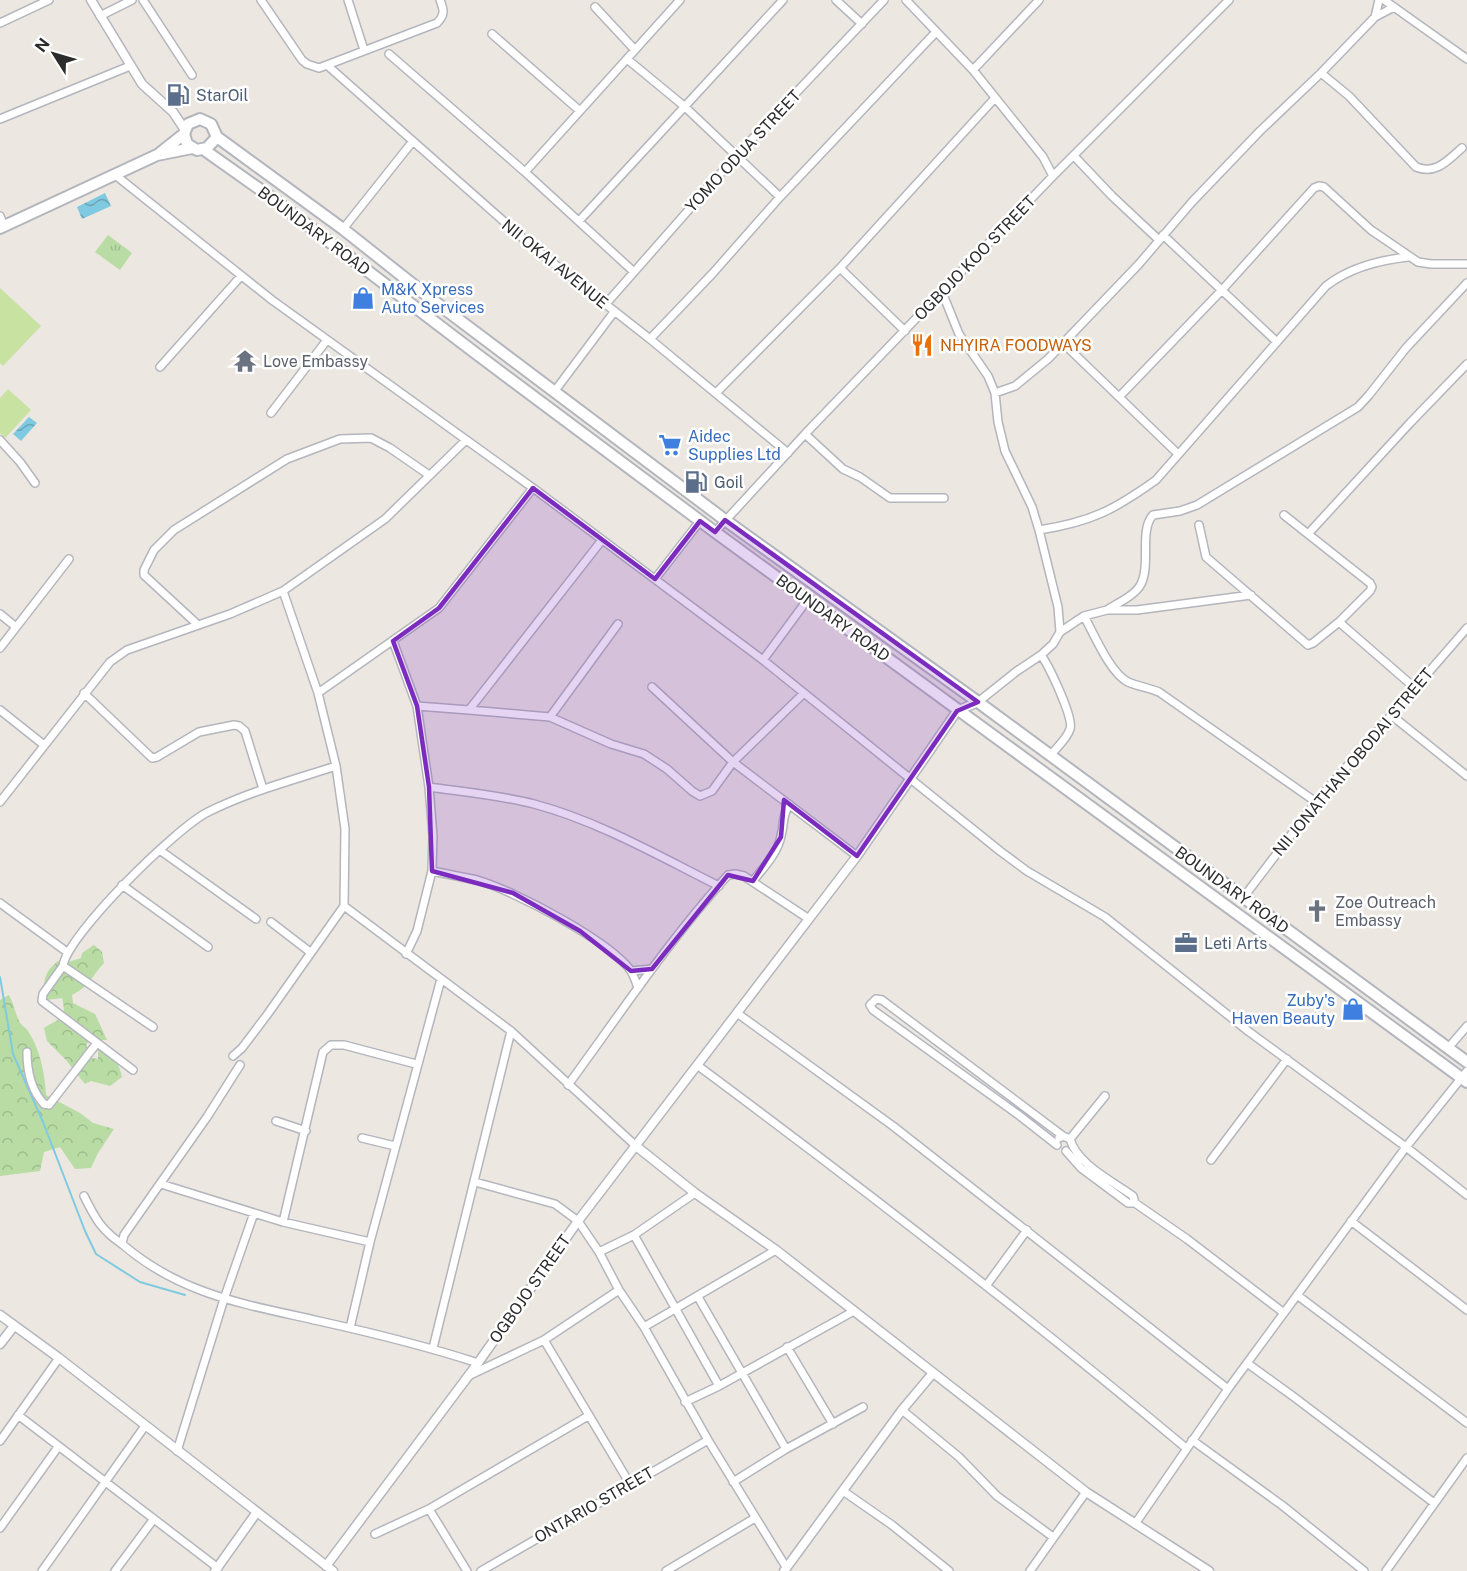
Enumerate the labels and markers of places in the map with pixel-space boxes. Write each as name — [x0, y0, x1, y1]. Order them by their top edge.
fuel station icon: StarOil — [165, 82, 191, 108]
place label: StarOil — [196, 86, 248, 105]
place label: M&K Xpress Auto Services — [381, 280, 484, 317]
shop icon: M&K Xpress Auto Services — [350, 285, 376, 311]
restaurant icon: NHYIRA FOODWAYS — [909, 332, 935, 358]
place label: NHYIRA FOODWAYS — [940, 336, 1092, 355]
temple icon: Love Embassy — [232, 348, 258, 374]
place label: Love Embassy — [263, 352, 368, 371]
place label: Aidec Supplies Ltd — [688, 427, 781, 464]
supermarket icon: Aidec Supplies Ltd — [657, 432, 683, 458]
fuel station icon: Goil — [683, 469, 709, 495]
place label: Goil — [714, 473, 744, 492]
place label: Zoe Outreach Embassy — [1335, 893, 1436, 930]
church icon: Zoe Outreach Embassy — [1304, 898, 1330, 924]
office icon: Leti Arts — [1173, 930, 1199, 956]
place label: Leti Arts — [1204, 934, 1267, 953]
place label: Zuby's Haven Beauty — [1231, 991, 1335, 1028]
shop icon: Zuby's Haven Beauty — [1340, 996, 1366, 1022]

